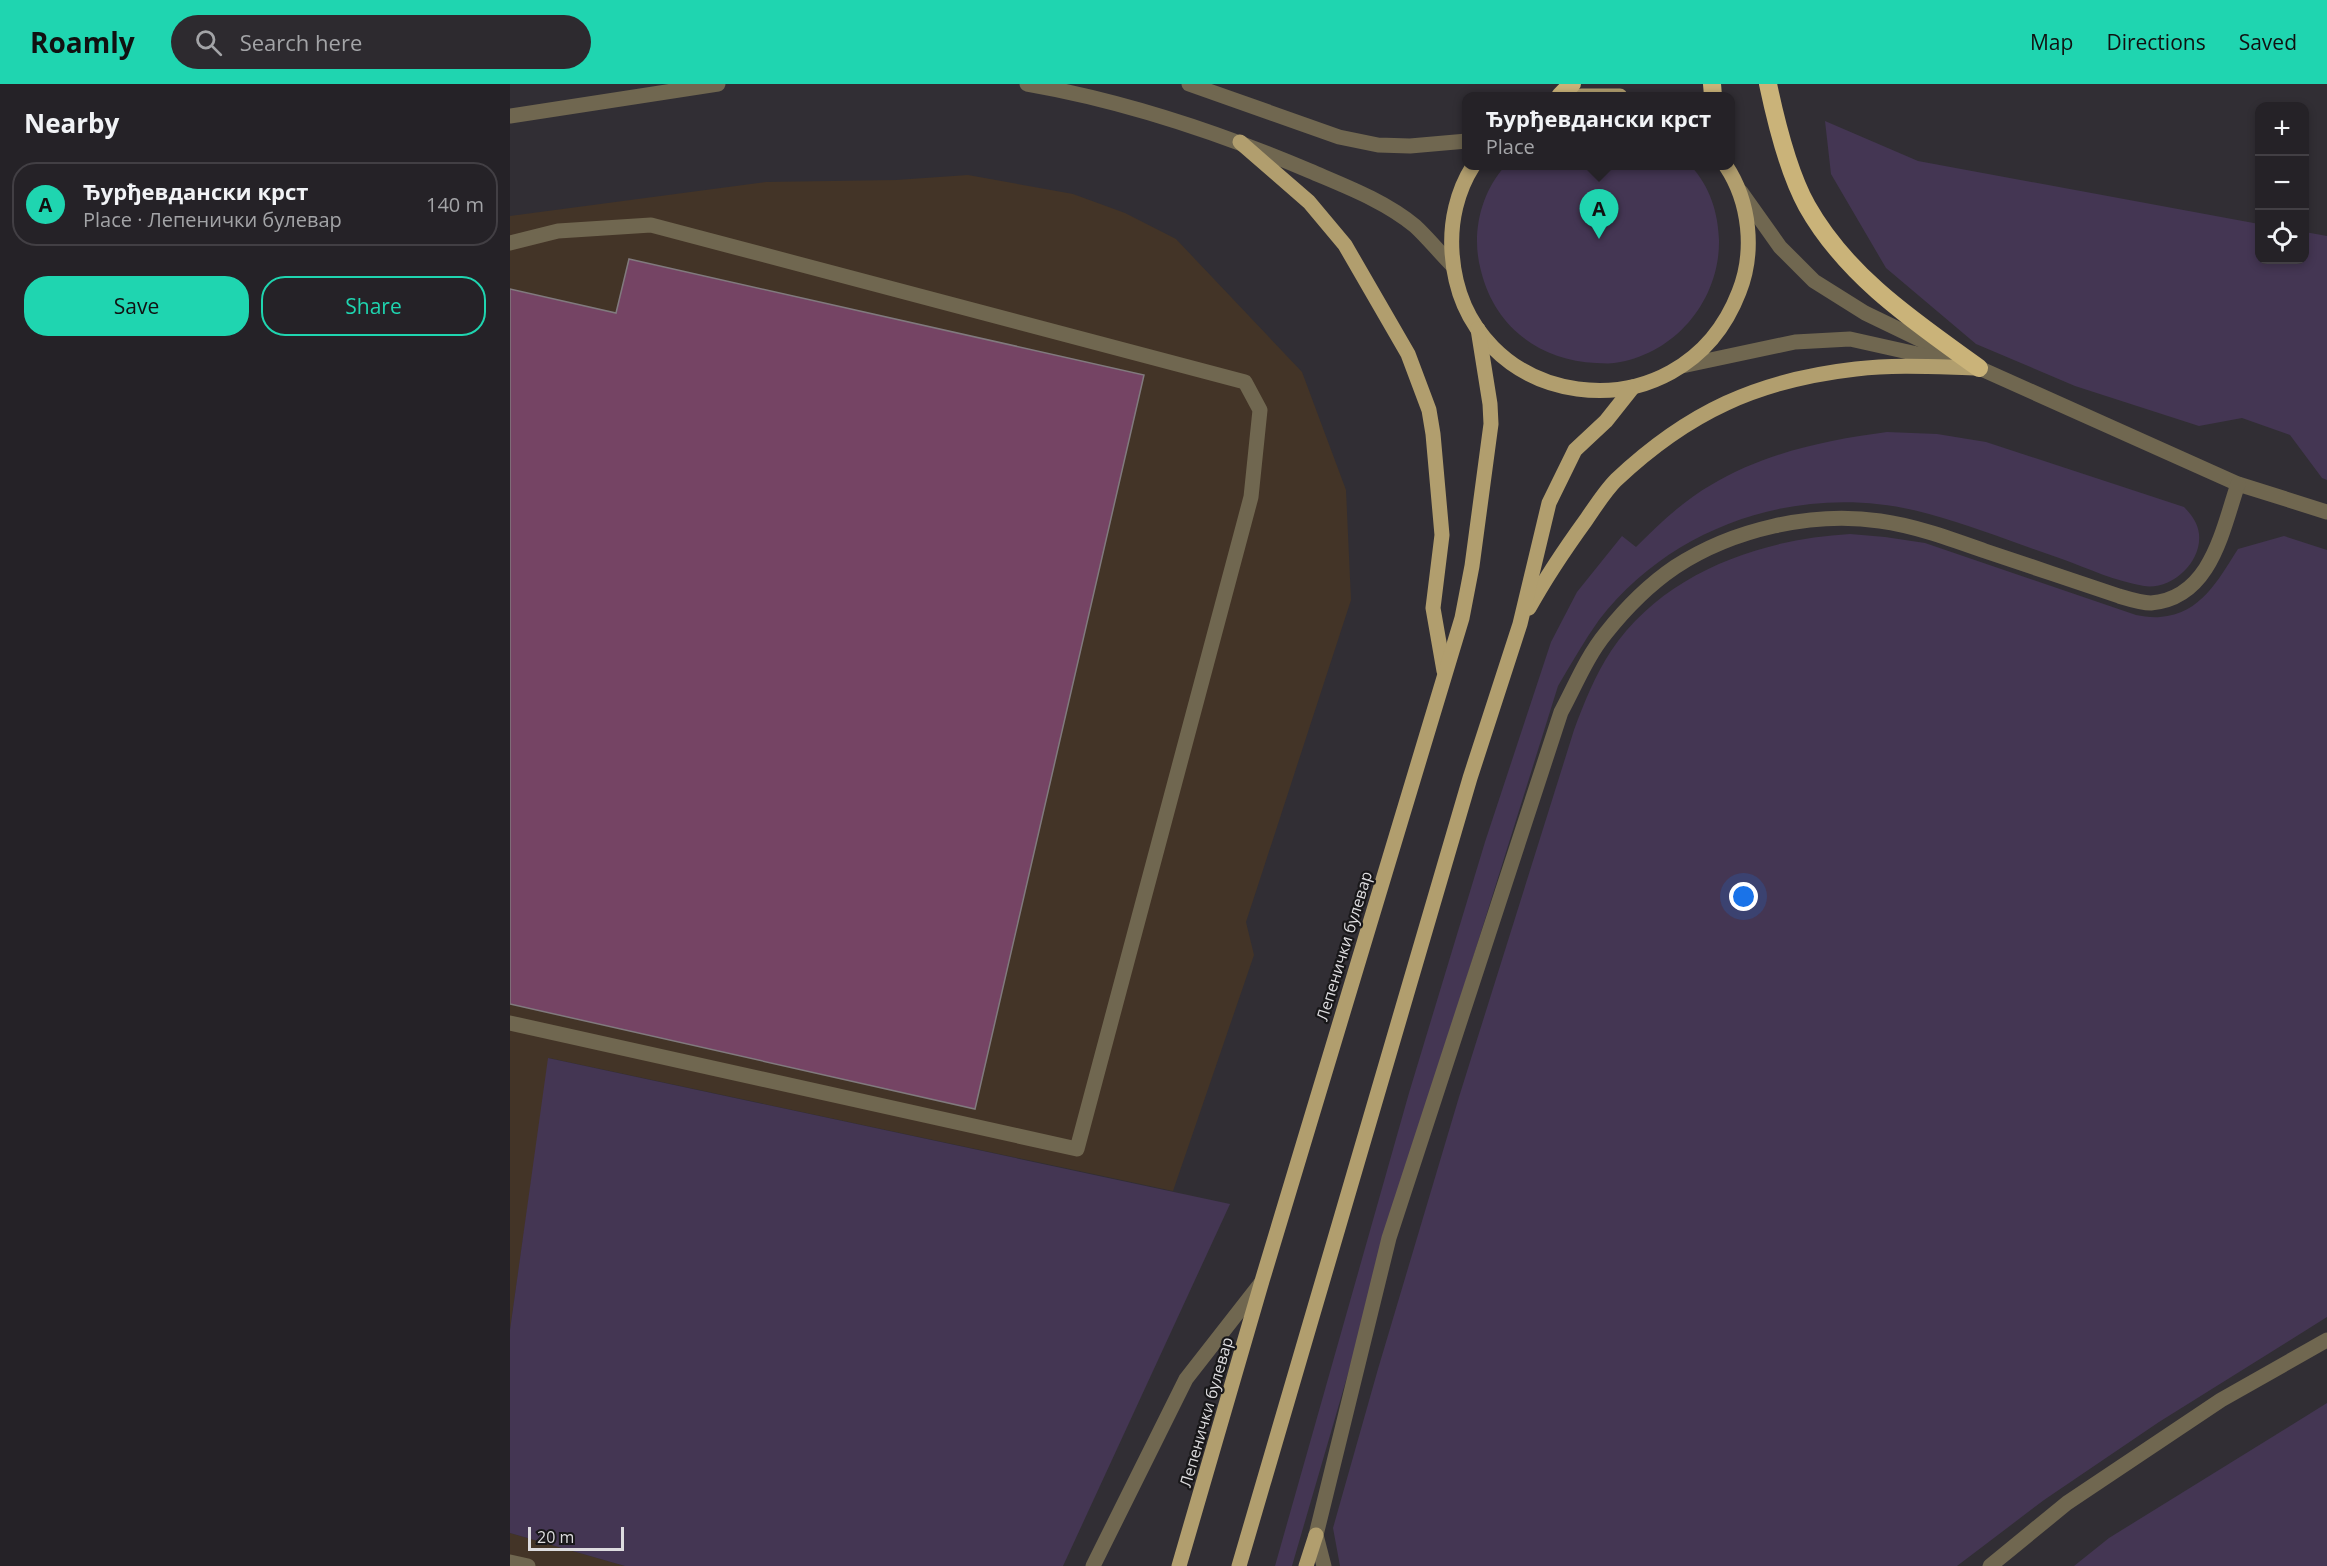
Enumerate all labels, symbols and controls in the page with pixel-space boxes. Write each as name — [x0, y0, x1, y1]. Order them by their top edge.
search box — [171, 15, 591, 69]
text: Roamly — [30, 23, 135, 61]
icon: search — [192, 26, 225, 59]
text: Search here — [240, 27, 362, 57]
text: Map — [2030, 28, 2073, 56]
text: Directions — [2106, 28, 2206, 56]
text: Saved — [2239, 28, 2297, 56]
popup — [1462, 92, 1735, 170]
map controls — [2255, 102, 2309, 264]
button: + — [2255, 102, 2309, 156]
text: Ђурђевдански крст — [1486, 103, 1711, 133]
text: Nearby — [24, 105, 119, 141]
text: Place — [1486, 133, 1535, 160]
button: − — [2255, 156, 2309, 210]
text: Ђурђевдански крст — [83, 176, 308, 206]
pin: A — [1580, 190, 1618, 239]
text: A — [39, 191, 52, 218]
text: 140 m — [426, 191, 484, 218]
text: Place · Лепенички булевар — [83, 206, 342, 233]
button: locate — [2255, 210, 2309, 264]
button: Save — [24, 276, 249, 336]
button: Share — [261, 276, 486, 336]
street label: Лепенички булевар — [1311, 869, 1377, 1023]
your location — [1729, 882, 1758, 911]
street label: Лепенички булевар — [1174, 1334, 1238, 1490]
scale bar — [528, 1524, 624, 1552]
text: 20 m — [537, 1526, 574, 1548]

